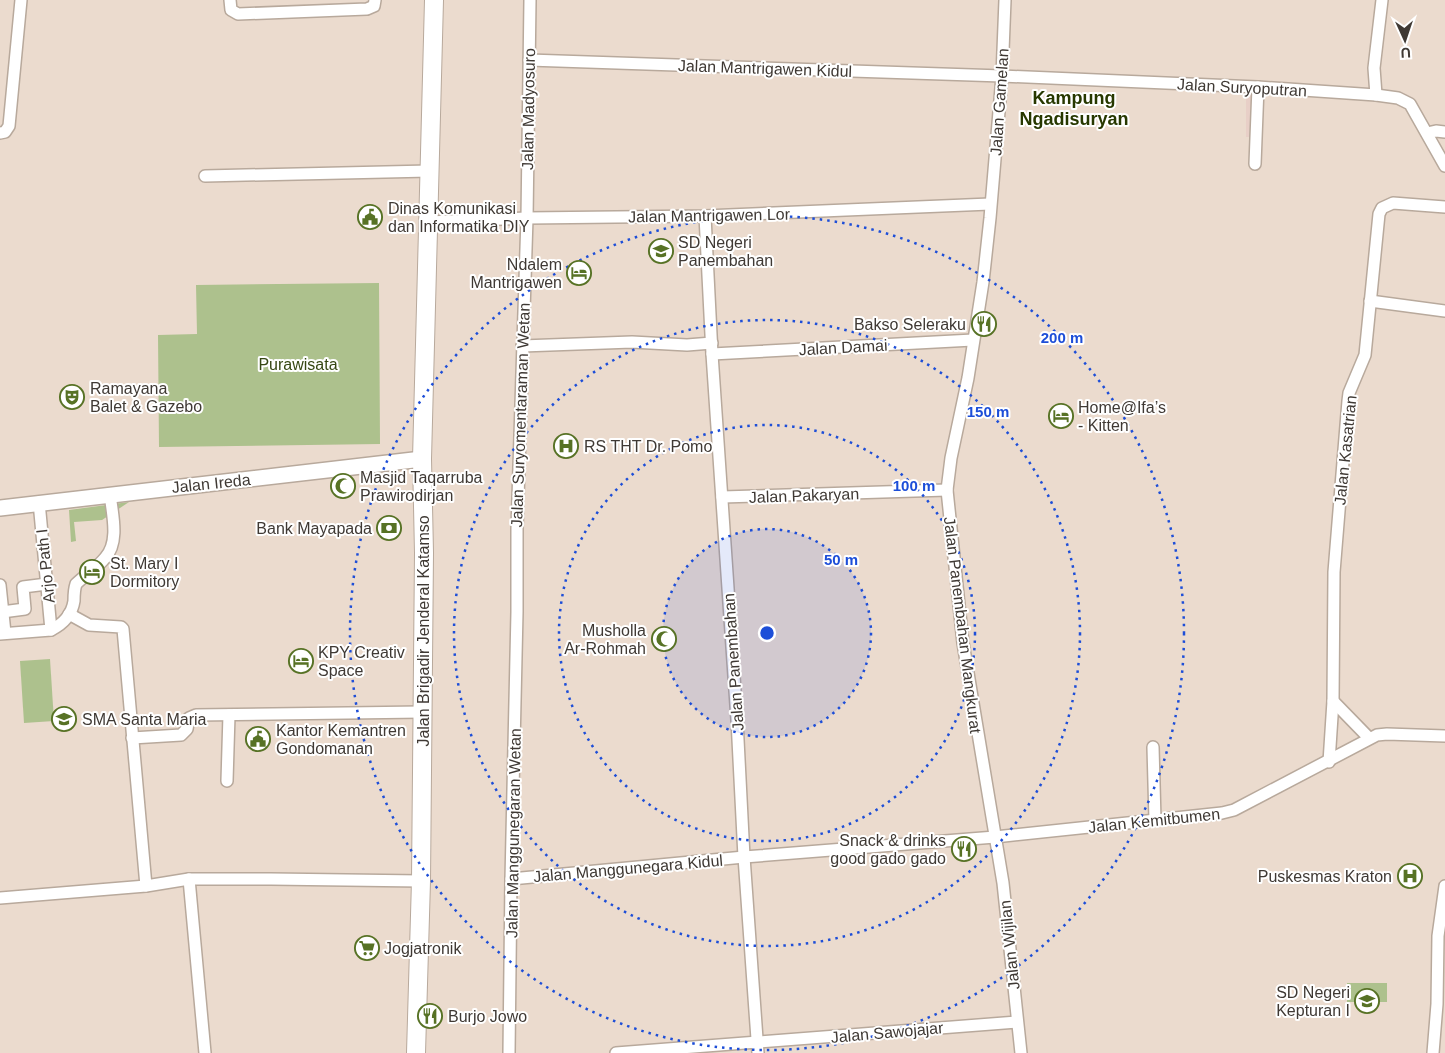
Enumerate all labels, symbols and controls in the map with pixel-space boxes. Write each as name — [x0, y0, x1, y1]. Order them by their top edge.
north arrow — [1380, 15, 1430, 65]
text: U — [1400, 45, 1411, 61]
street label: Jalan Madyosuro — [519, 48, 538, 170]
street label: Jalan Gamelan — [987, 48, 1012, 156]
street label: Jalan Mantrigawen Kidul — [678, 57, 852, 80]
street label: Jalan Suryoputran — [1177, 76, 1307, 99]
district label: Kampung Ngadisuryan — [1019, 88, 1129, 129]
place label: Dinas Komunikasi dan Informatika DIY — [388, 200, 530, 235]
public building icon: Dinas Komunikasi dan Informatika DIY — [357, 204, 383, 230]
street label: Jalan Mantrigawen Lor — [628, 206, 791, 225]
place label: SD Negeri Panembahan — [678, 234, 773, 269]
school or university icon: SD Negeri Panembahan — [648, 238, 674, 264]
place label: Ndalem Mantrigawen — [470, 256, 562, 291]
hotel icon: Ndalem Mantrigawen — [566, 260, 592, 286]
street label: Jalan Suryomentaraman Wetan — [508, 302, 533, 528]
restaurant icon: Bakso Seleraku — [971, 311, 997, 337]
place label: Bakso Seleraku — [854, 316, 966, 333]
text: 200 m — [1041, 329, 1083, 346]
street label: Jalan Damai — [798, 337, 888, 358]
park label: Purawisata — [258, 356, 338, 373]
place label: Ramayana Balet & Gazebo — [90, 380, 202, 415]
theatre icon: Ramayana Balet & Gazebo — [59, 384, 85, 410]
street label: Jalan Kasatrian — [1331, 394, 1360, 506]
place label: Home@Ifa’s - Kitten — [1078, 399, 1166, 434]
text: 150 m — [967, 403, 1009, 420]
hotel icon: Home@Ifa’s - Kitten — [1048, 403, 1074, 429]
hospital icon: RS THT Dr. Pomo — [553, 433, 579, 459]
place label: RS THT Dr. Pomo — [584, 438, 712, 455]
place label: Masjid Taqarruba Prawirodirjan — [360, 469, 483, 504]
street label: Jalan Ireda — [171, 471, 251, 496]
mosque icon: Masjid Taqarruba Prawirodirjan — [330, 473, 356, 499]
text: 100 m — [893, 477, 935, 494]
street label: Jalan Pakaryan — [749, 485, 859, 506]
bank icon: Bank Mayapada — [376, 515, 402, 541]
street label: Jalan Brigadir Jenderal Katamso — [415, 515, 432, 747]
street label: Jalan Panembahan Mangkurat — [941, 516, 984, 735]
place label: Bank Mayapada — [256, 520, 372, 537]
street label: Arjo Path I — [33, 528, 58, 604]
text: 50 m — [824, 551, 858, 568]
place label: St. Mary I Dormitory — [110, 555, 179, 590]
hotel icon: St. Mary I Dormitory — [79, 559, 105, 585]
street label: Jalan Panembahan — [720, 593, 747, 731]
place label: Musholla Ar-Rohmah — [564, 622, 646, 657]
centre of rings — [758, 624, 776, 642]
mosque icon: Musholla Ar-Rohmah — [651, 626, 677, 652]
place label: KPY Creativ Space — [318, 644, 405, 679]
hotel icon: KPY Creativ Space — [288, 648, 314, 674]
school or university icon: SMA Santa Maria — [51, 706, 77, 732]
place label: SMA Santa Maria — [82, 711, 207, 728]
place label: Kantor Kemantren Gondomanan — [276, 722, 406, 757]
public building icon: Kantor Kemantren Gondomanan — [245, 726, 271, 752]
street label: Jalan Manggunegaran Wetan — [503, 728, 524, 938]
street label: Jalan Kemitbumen — [1087, 805, 1221, 836]
place label: Snack & drinks good gado gado — [830, 832, 946, 867]
restaurant icon: Snack & drinks good gado gado — [951, 836, 977, 862]
street label: Jalan Manggunegara Kidul — [532, 852, 724, 885]
hospital icon: Puskesmas Kraton — [1397, 863, 1423, 889]
place label: Puskesmas Kraton — [1258, 868, 1392, 885]
street label: Jalan Wijilan — [996, 899, 1023, 990]
supermarket icon: Jogjatronik — [354, 935, 380, 961]
place label: Jogjatronik — [384, 940, 462, 957]
place label: SD Negeri Kepturan I — [1276, 984, 1350, 1019]
school or university icon: SD Negeri Kepturan I — [1354, 988, 1380, 1014]
restaurant icon: Burjo Jowo — [417, 1003, 443, 1029]
place label: Burjo Jowo — [448, 1008, 527, 1025]
street label: Jalan Sawojajar — [830, 1019, 945, 1046]

